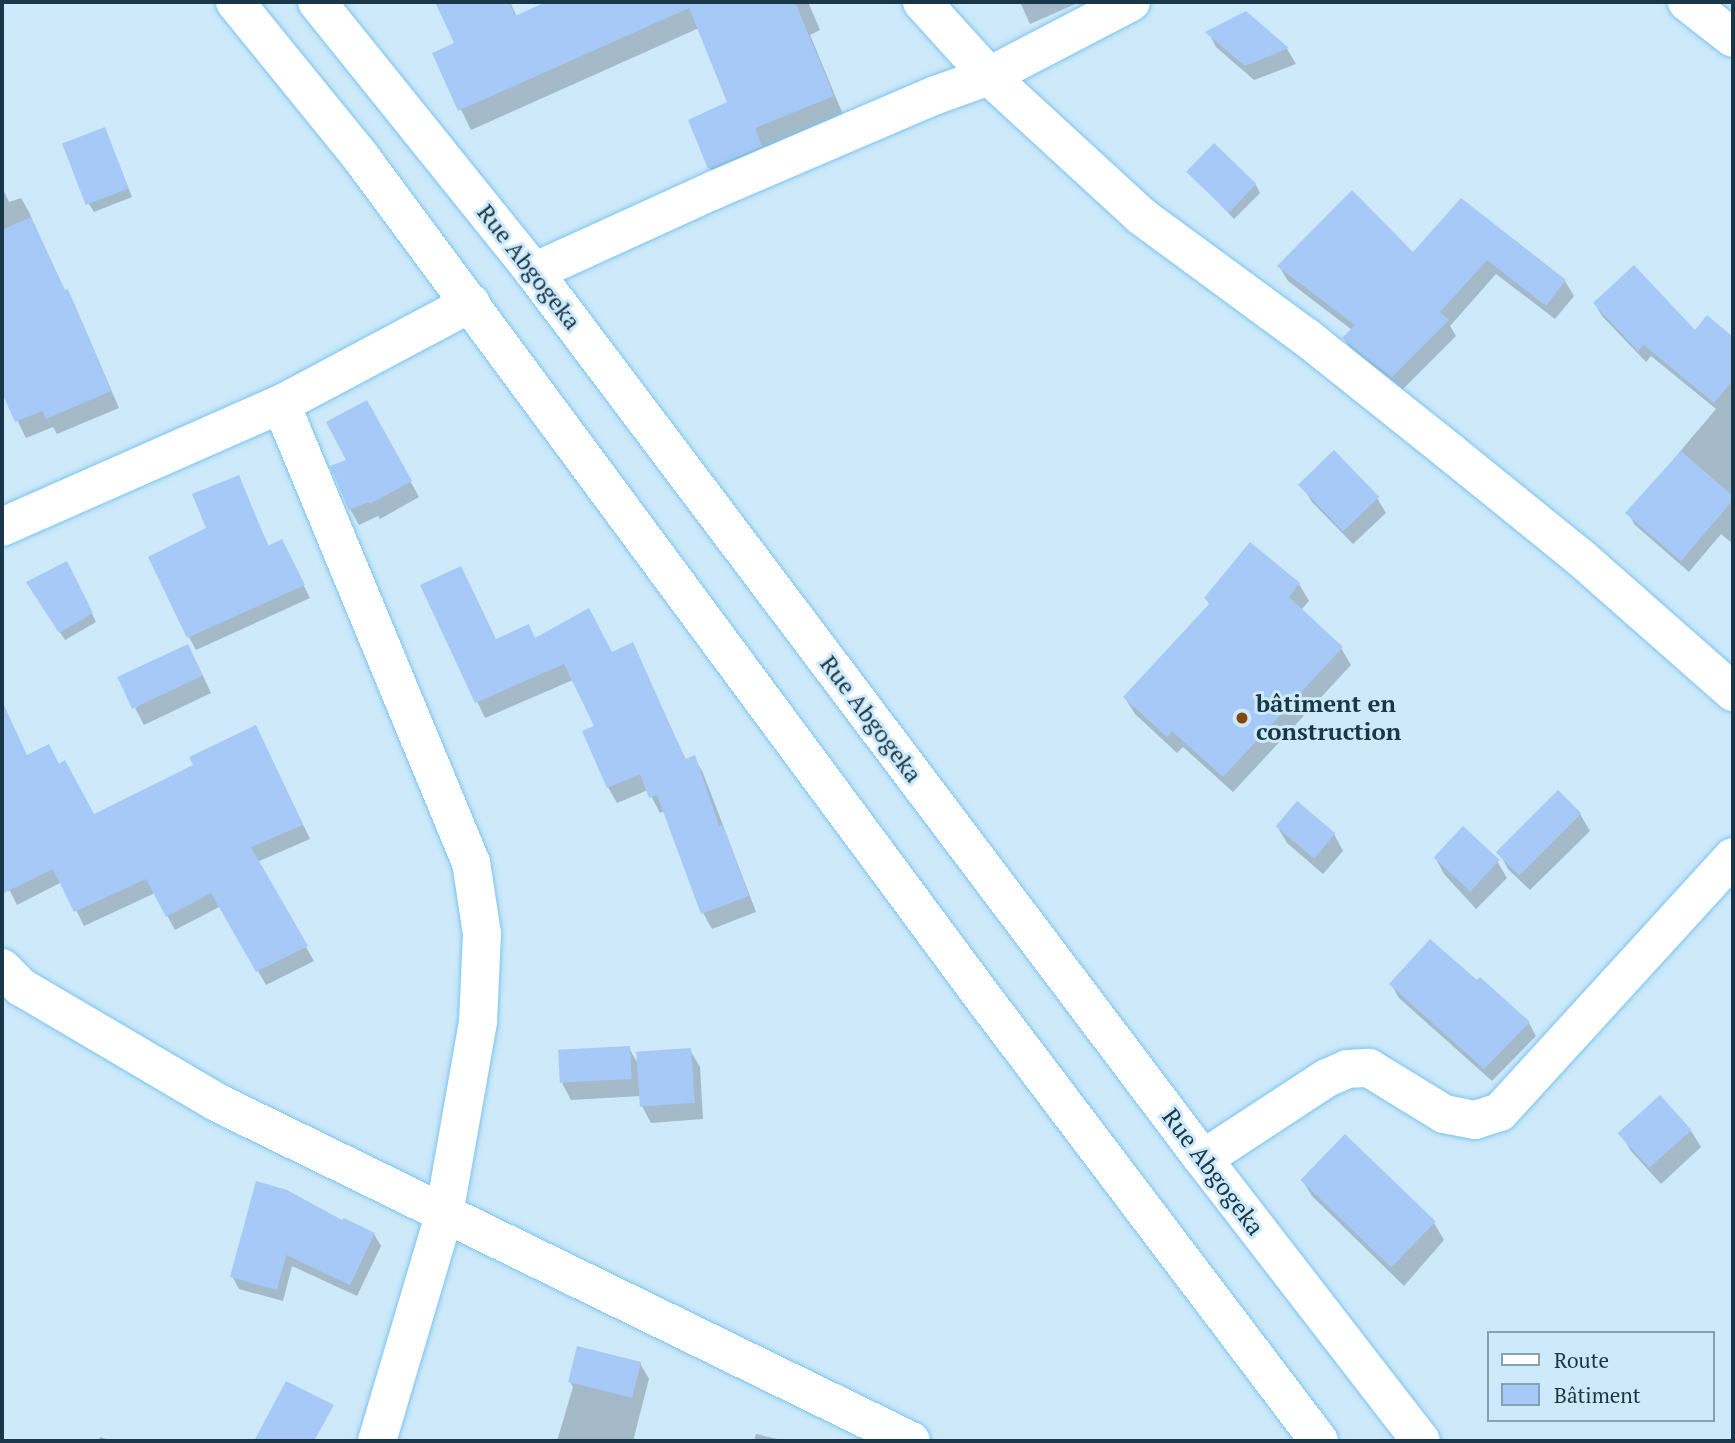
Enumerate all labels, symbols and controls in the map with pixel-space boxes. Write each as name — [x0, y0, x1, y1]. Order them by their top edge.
street label: Rue Abgogeka — [471, 198, 587, 336]
street label: Rue Abgogeka — [814, 650, 928, 788]
place label: bâtiment en construction — [1256, 690, 1401, 746]
marker: bâtiment en construction — [1234, 710, 1250, 726]
street label: Rue Abgogeka — [1156, 1103, 1270, 1241]
legend — [1486, 1331, 1714, 1422]
text: Route — [1554, 1346, 1609, 1374]
text: Bâtiment — [1554, 1381, 1641, 1409]

